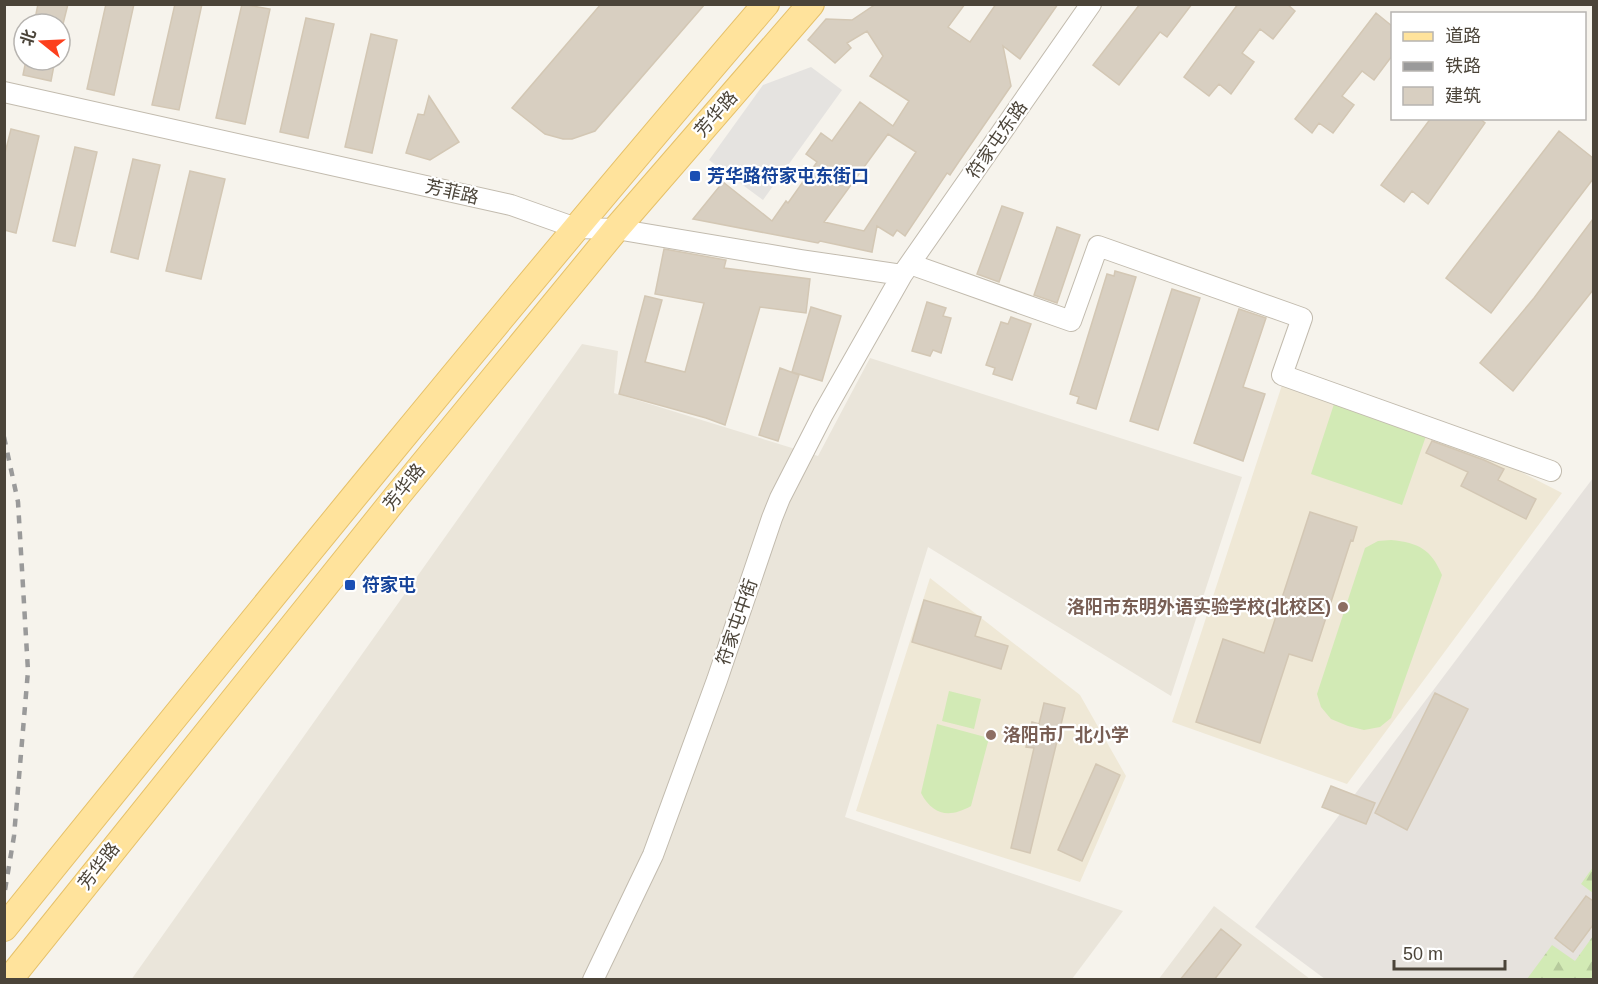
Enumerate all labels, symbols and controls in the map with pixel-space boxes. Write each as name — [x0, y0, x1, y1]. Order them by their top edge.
north arrow — [12, 12, 72, 72]
legend — [1391, 12, 1586, 120]
text: 道路 — [1445, 26, 1481, 46]
text: 北 — [18, 27, 39, 48]
text: 铁路 — [1445, 56, 1481, 76]
text: 建筑 — [1445, 86, 1481, 106]
street label: 芳华路 — [691, 87, 741, 141]
street label: 符家屯东路 — [963, 97, 1031, 183]
place label: 芳华路符家屯东街口 — [707, 166, 869, 186]
marker: 芳华路符家屯东街口 — [688, 169, 702, 183]
street label: 芳菲路 — [423, 176, 481, 208]
street label: 芳华路 — [379, 460, 429, 514]
place label: 符家屯 — [362, 575, 416, 595]
street label: 符家屯中街 — [713, 576, 761, 668]
marker: 符家屯 — [343, 578, 357, 592]
place label: 洛阳市东明外语实验学校(北校区) — [1067, 597, 1331, 617]
marker: 洛阳市东明外语实验学校(北校区) — [1336, 600, 1350, 614]
place label: 洛阳市厂北小学 — [1003, 725, 1129, 745]
marker: 洛阳市厂北小学 — [984, 728, 998, 742]
street label: 芳华路 — [74, 839, 124, 893]
scale bar — [1394, 933, 1505, 971]
text: 50 m — [1403, 944, 1443, 964]

